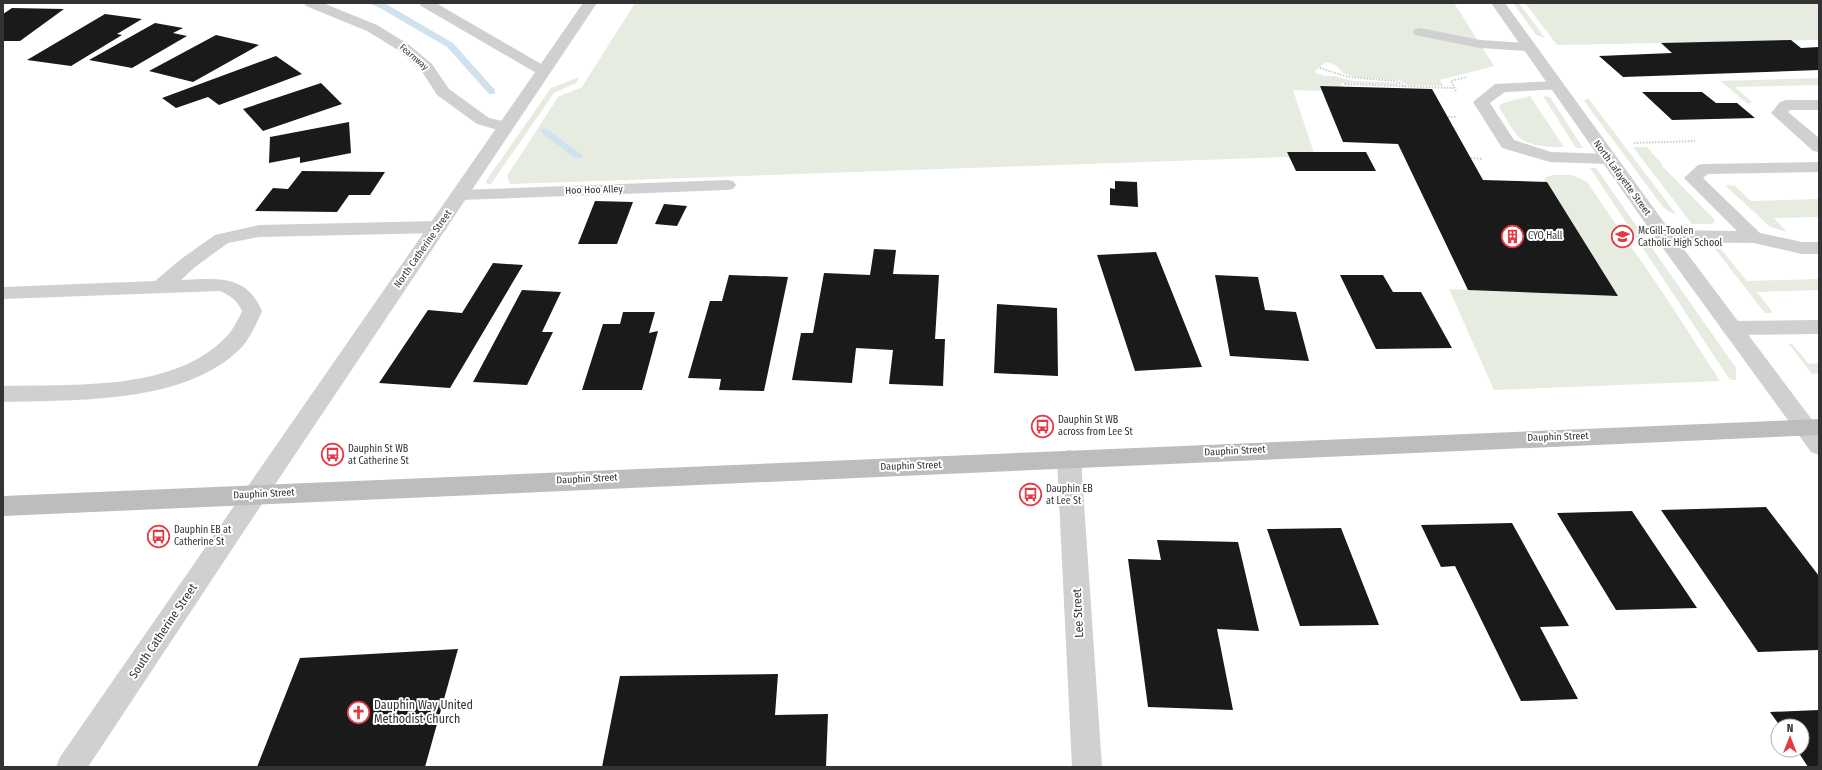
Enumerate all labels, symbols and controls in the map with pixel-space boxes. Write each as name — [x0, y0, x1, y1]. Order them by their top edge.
street label: Fearnway — [398, 42, 430, 72]
street label: North Lafayette Street — [1591, 138, 1654, 219]
street label: Hoo Hoo Alley — [565, 183, 624, 197]
street label: North Catherine Street — [392, 207, 455, 290]
building icon: CYO Hall — [1499, 223, 1525, 249]
school or university icon: McGill-Toolen Catholic High School — [1609, 224, 1635, 250]
place label: McGill-Toolen Catholic High School — [1638, 225, 1722, 249]
place label: CYO Hall — [1528, 230, 1563, 242]
bus stop icon: Dauphin St WB across from Lee St — [1029, 413, 1055, 439]
place label: Dauphin St WB across from Lee St — [1058, 414, 1133, 438]
street label: Dauphin Street — [1527, 430, 1589, 444]
bus stop icon: Dauphin St WB at Catherine St — [320, 442, 346, 468]
place label: Dauphin St WB at Catherine St — [348, 443, 409, 467]
street label: Dauphin Street — [1204, 443, 1267, 459]
street label: Dauphin Street — [880, 459, 942, 473]
street label: Dauphin Street — [556, 471, 619, 487]
bus stop icon: Dauphin EB at Lee St — [1018, 482, 1044, 508]
place label: Dauphin EB at Lee St — [1046, 483, 1093, 507]
street label: Dauphin Street — [233, 486, 296, 502]
bus stop icon: Dauphin EB at Catherine St — [146, 523, 172, 549]
place label: Dauphin EB at Catherine St — [174, 524, 232, 548]
street label: South Catherine Street — [126, 581, 200, 681]
street label: Lee Street — [1070, 588, 1086, 638]
place label: Dauphin Way United Methodist Church — [374, 698, 473, 726]
church icon: Dauphin Way United Methodist Church — [346, 699, 372, 725]
north arrow — [1770, 718, 1810, 758]
text: N — [1787, 722, 1793, 735]

